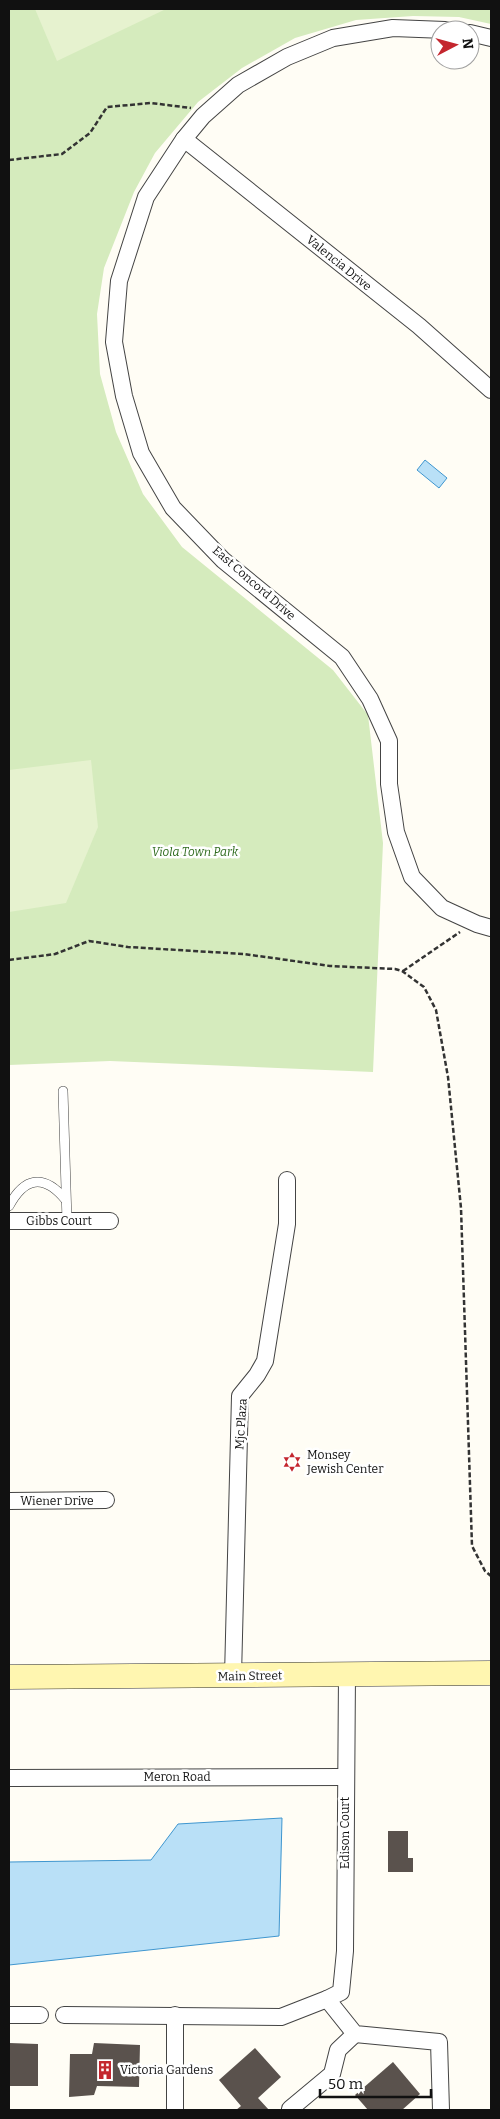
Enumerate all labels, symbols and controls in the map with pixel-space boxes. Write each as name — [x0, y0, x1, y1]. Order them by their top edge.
north arrow — [430, 20, 480, 70]
text: N — [458, 37, 476, 50]
street label: Valencia Drive — [304, 233, 374, 293]
street label: East Concord Drive — [210, 543, 298, 623]
park label: Viola Town Park — [152, 845, 239, 859]
street label: Gibbs Court — [26, 1214, 93, 1228]
street label: Mjc Plaza — [232, 1397, 250, 1450]
place label: Monsey Jewish Center — [306, 1448, 384, 1476]
synagogue icon: Monsey Jewish Center — [281, 1451, 303, 1473]
street label: Wiener Drive — [20, 1494, 94, 1508]
street label: Main Street — [218, 1668, 283, 1684]
street label: Meron Road — [143, 1770, 211, 1784]
street label: Edison Court — [338, 1796, 352, 1869]
building icon: Victoria Gardens — [94, 2059, 116, 2081]
place label: Victoria Gardens — [120, 2063, 214, 2077]
scale bar — [320, 2066, 431, 2098]
text: 50 m — [328, 2075, 364, 2093]

